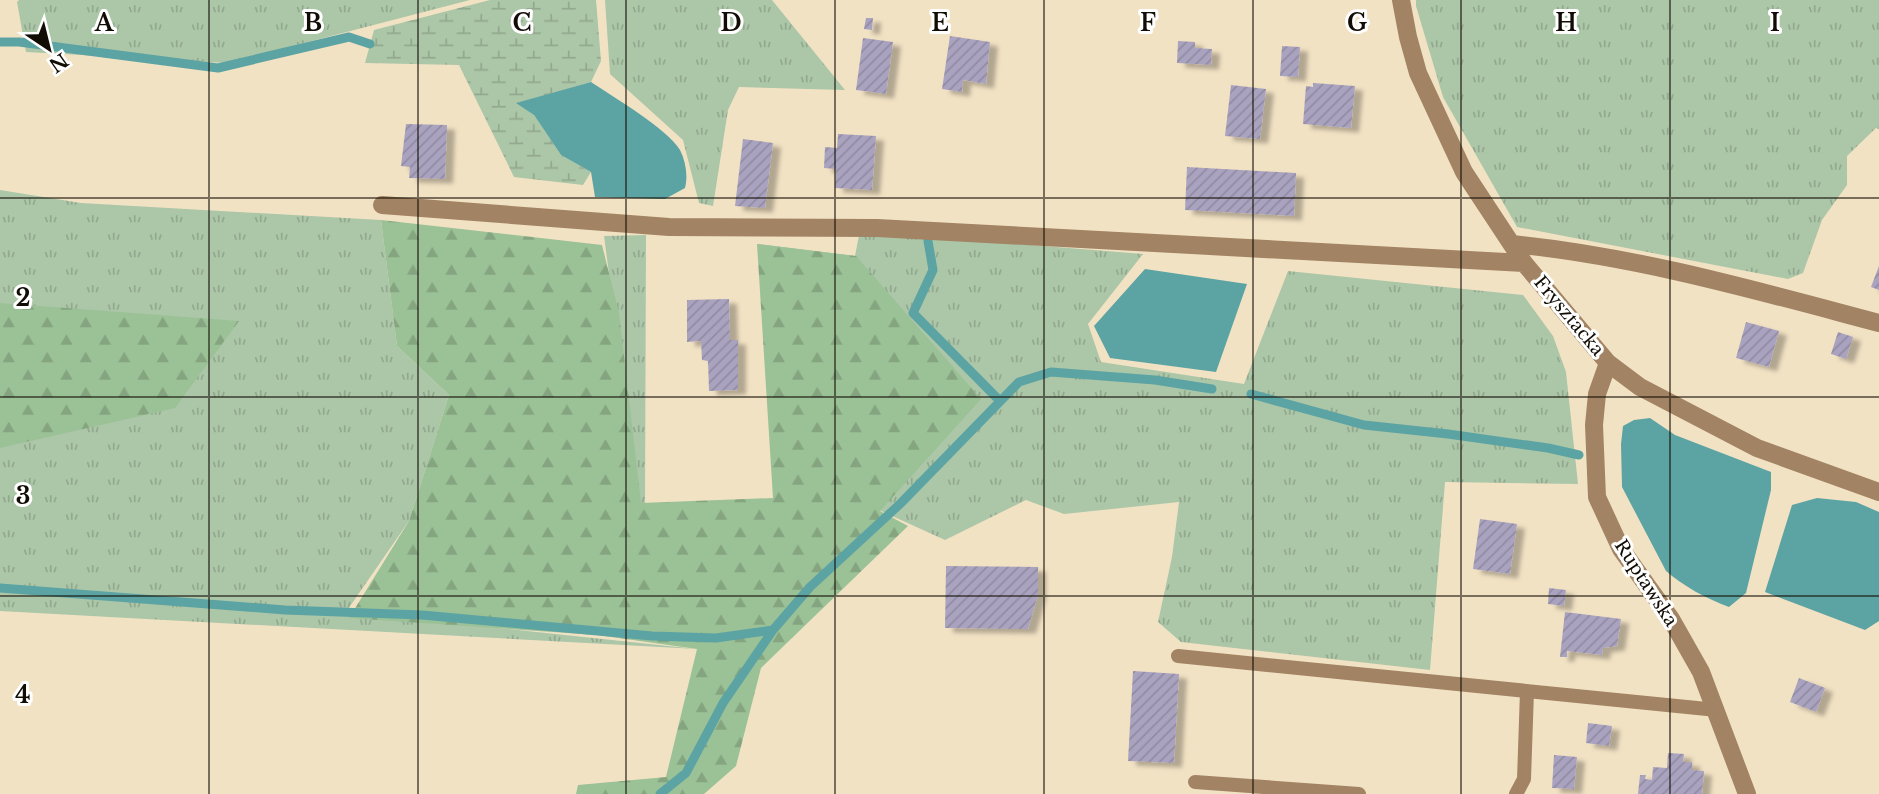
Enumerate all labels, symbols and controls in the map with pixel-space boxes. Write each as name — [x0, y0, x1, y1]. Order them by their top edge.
text: A — [94, 9, 115, 37]
text: B — [304, 9, 322, 37]
text: C — [513, 9, 531, 37]
text: D — [720, 9, 742, 37]
text: E — [931, 9, 949, 37]
text: F — [1140, 9, 1156, 37]
text: G — [1347, 9, 1367, 37]
text: H — [1555, 9, 1577, 37]
text: I — [1770, 9, 1780, 37]
north arrow — [14, 14, 84, 84]
text: N — [44, 48, 72, 77]
street label: Frysztacka — [1529, 272, 1609, 360]
text: 2 — [16, 284, 30, 312]
text: 3 — [16, 482, 30, 510]
street label: Ruptawska — [1610, 535, 1682, 631]
text: 4 — [15, 681, 31, 709]

